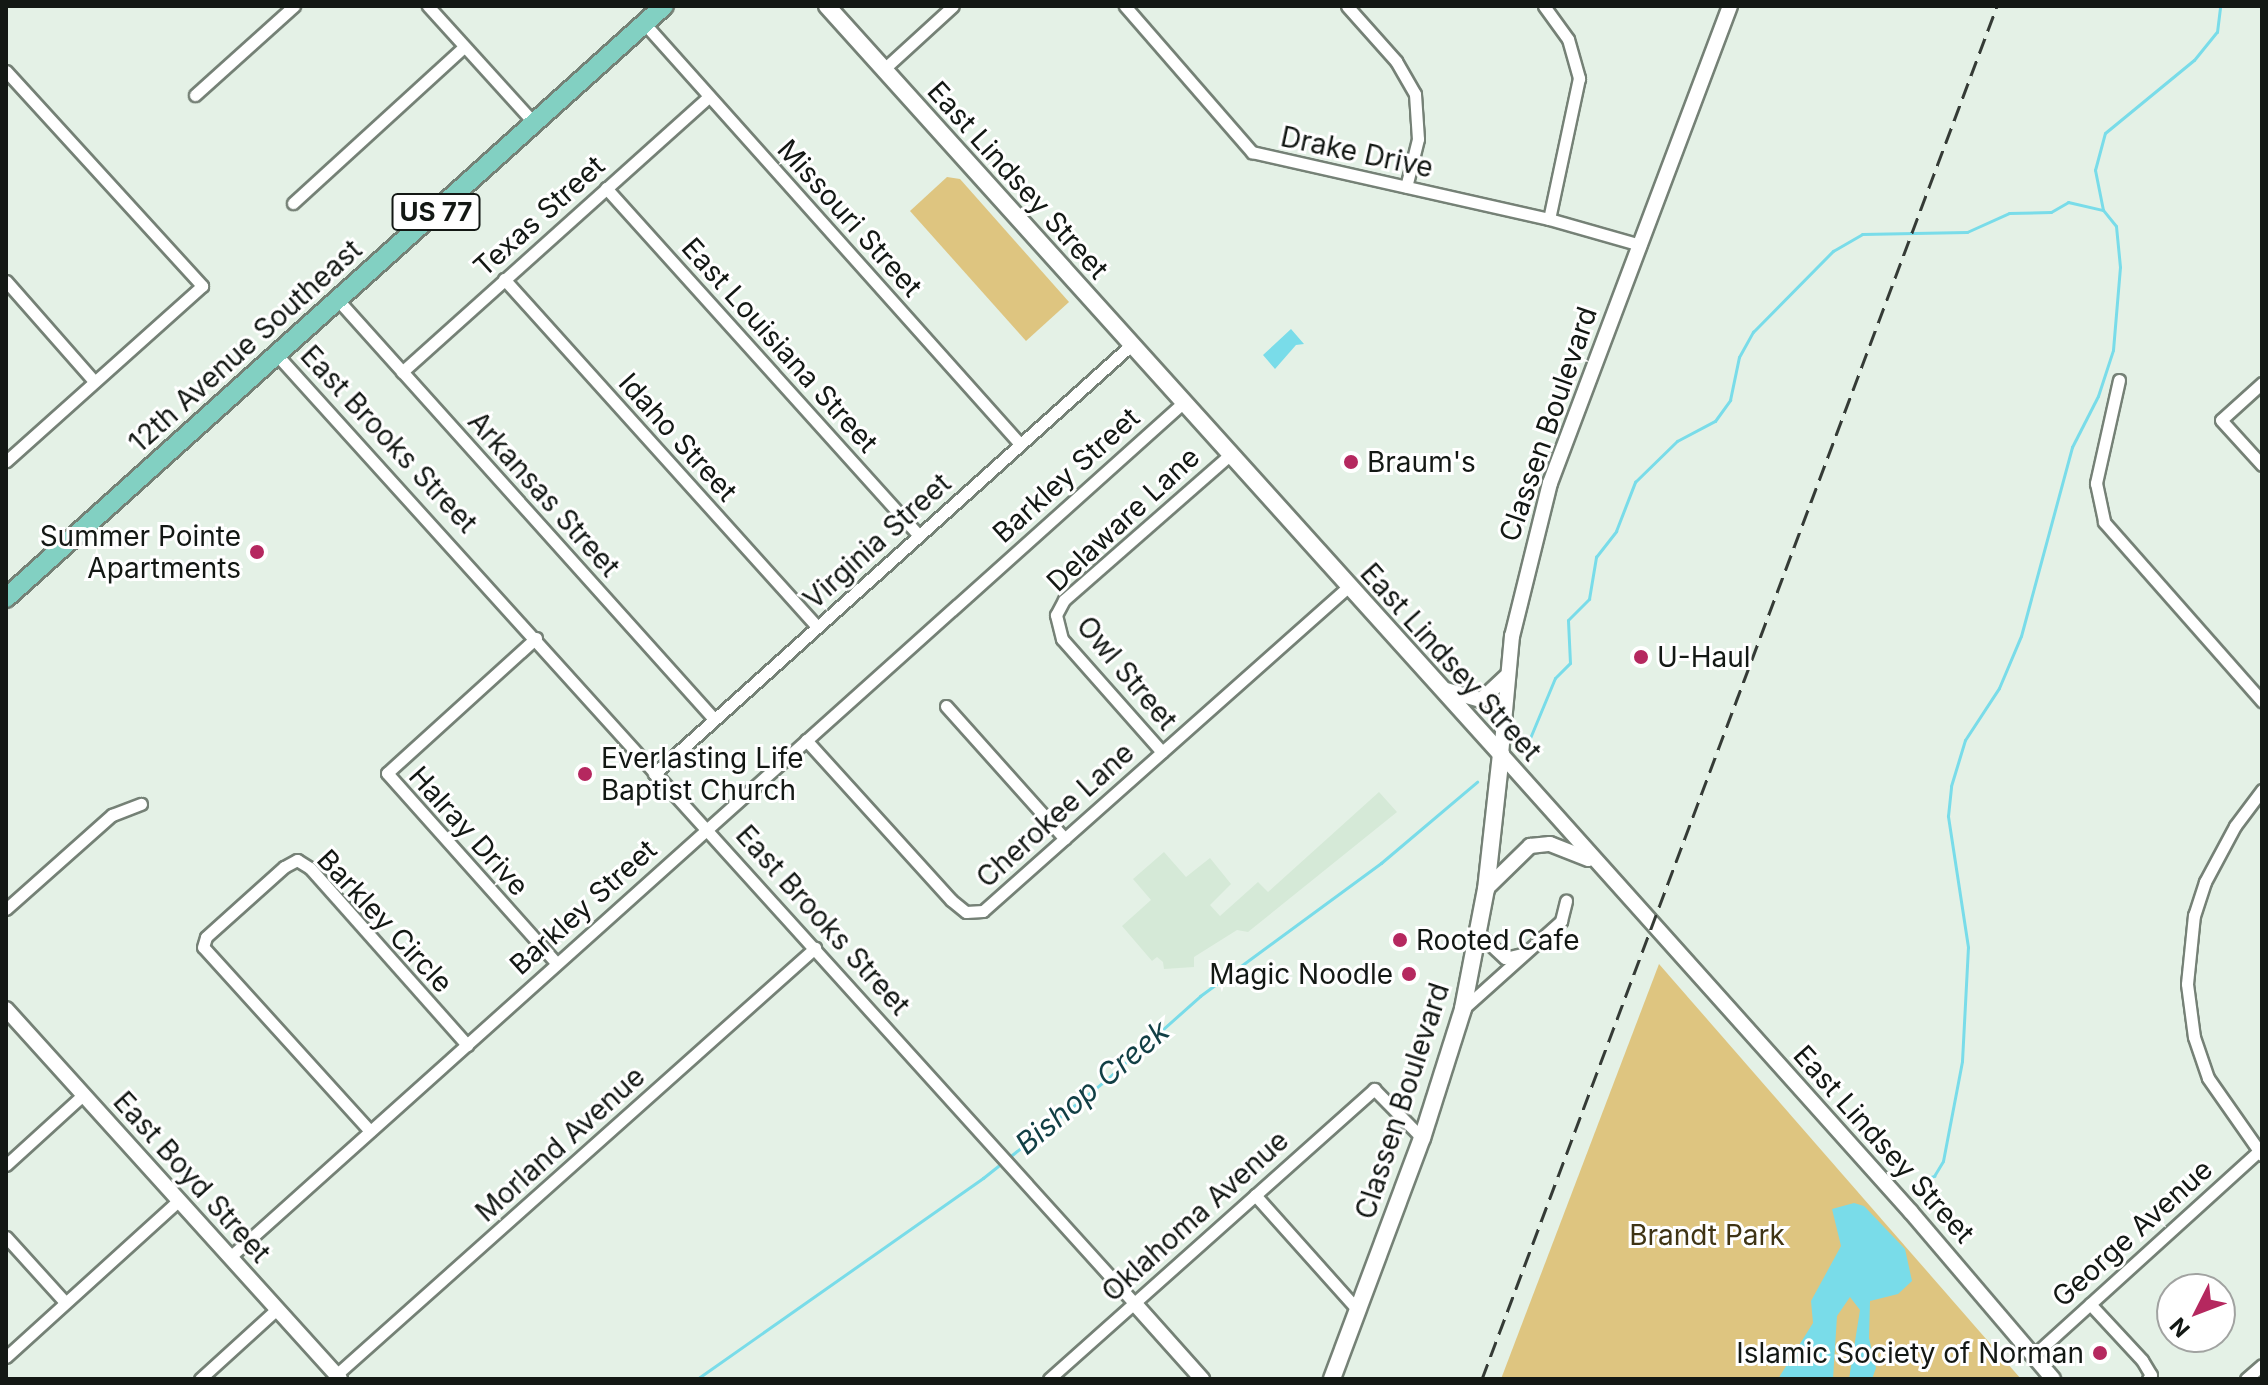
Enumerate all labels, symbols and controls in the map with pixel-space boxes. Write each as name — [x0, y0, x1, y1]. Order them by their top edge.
street label: East Lindsey Street — [921, 74, 1115, 286]
street label: Drake Drive — [1278, 119, 1436, 185]
street label: Missouri Street — [771, 133, 929, 303]
street label: Texas Street — [467, 149, 611, 283]
road number: US 77 — [390, 190, 482, 234]
street label: East Louisiana Street — [675, 231, 885, 459]
street label: 12th Avenue Southeast — [122, 233, 368, 459]
street label: Classen Boulevard — [1492, 302, 1604, 546]
street label: East Brooks Street — [294, 339, 484, 539]
street label: Idaho Street — [612, 366, 744, 508]
street label: Barkley Street — [986, 400, 1146, 550]
street label: Arkansas Street — [461, 405, 627, 583]
street label: Delaware Lane — [1040, 440, 1206, 598]
place label: Braum's — [1367, 445, 1476, 479]
marker: Braum's — [1342, 453, 1360, 471]
street label: Virginia Street — [797, 466, 957, 616]
place label: Summer Pointe Apartments — [40, 519, 241, 585]
marker: Summer Pointe Apartments — [248, 543, 266, 561]
street label: East Lindsey Street — [1354, 556, 1548, 768]
street label: Owl Street — [1070, 609, 1184, 737]
place label: U-Haul — [1657, 640, 1751, 674]
marker: U-Haul — [1632, 648, 1650, 666]
street label: Cherokee Lane — [969, 736, 1141, 894]
place label: Everlasting Life Baptist Church — [601, 741, 804, 807]
street label: Halray Drive — [402, 759, 536, 903]
marker: Everlasting Life Baptist Church — [576, 765, 594, 783]
street label: East Brooks Street — [729, 818, 917, 1022]
street label: Barkley Street — [503, 832, 663, 982]
street label: Barkley Circle — [310, 843, 460, 999]
place label: Rooted Cafe — [1416, 923, 1579, 957]
marker: Rooted Cafe — [1391, 931, 1409, 949]
place label: Magic Noodle — [1209, 957, 1393, 991]
marker: Magic Noodle — [1400, 965, 1418, 983]
street label: Classen Boulevard — [1348, 979, 1456, 1223]
water label: Bishop Creek — [1008, 1012, 1176, 1162]
street label: East Lindsey Street — [1787, 1038, 1981, 1250]
street label: Morland Avenue — [469, 1059, 651, 1229]
street label: East Boyd Street — [107, 1085, 277, 1269]
street label: Oklahoma Avenue — [1095, 1124, 1295, 1308]
street label: George Avenue — [2045, 1152, 2219, 1314]
park label: Brandt Park — [1629, 1218, 1785, 1252]
north arrow — [2156, 1273, 2236, 1353]
text: N — [2164, 1313, 2195, 1343]
place label: Islamic Society of Norman — [1736, 1336, 2084, 1370]
marker: Islamic Society of Norman — [2091, 1344, 2109, 1362]

